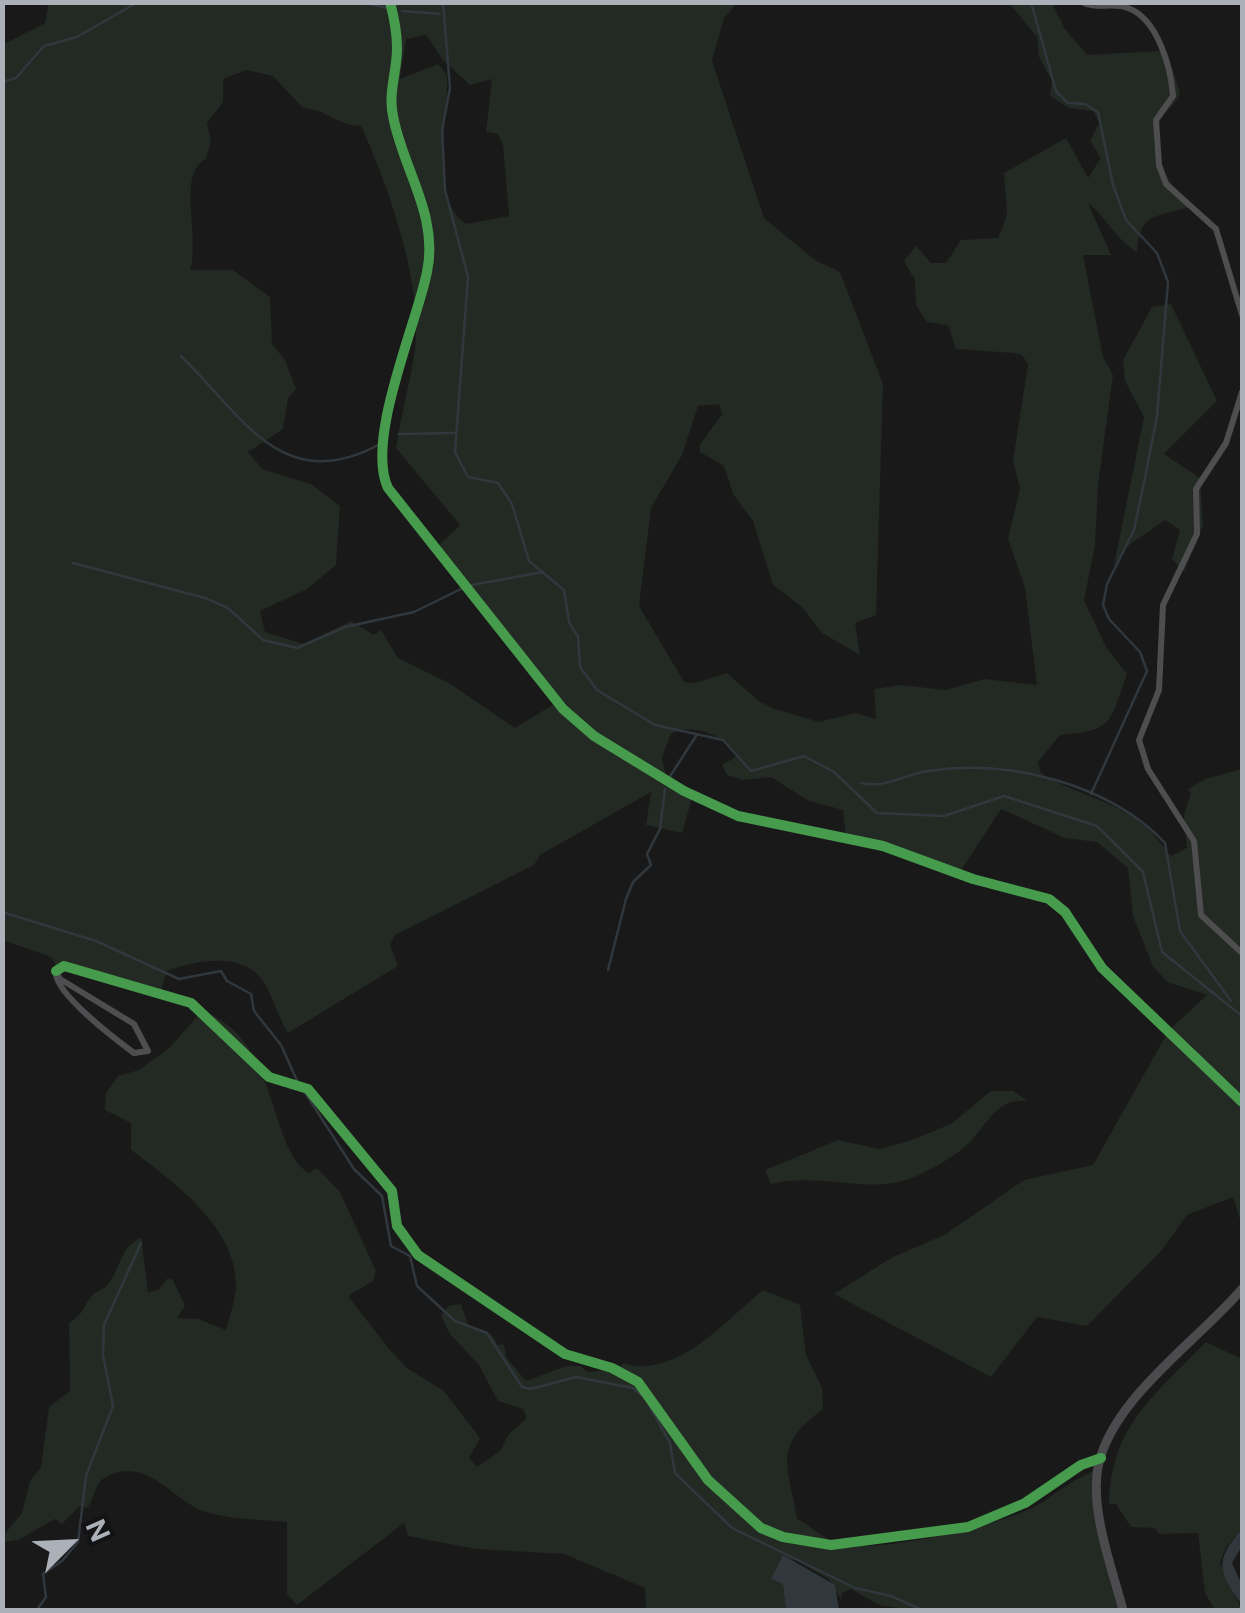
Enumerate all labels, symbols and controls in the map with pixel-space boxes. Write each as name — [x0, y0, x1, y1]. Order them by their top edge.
north arrow — [20, 1493, 120, 1593]
text: N — [77, 1514, 119, 1547]

